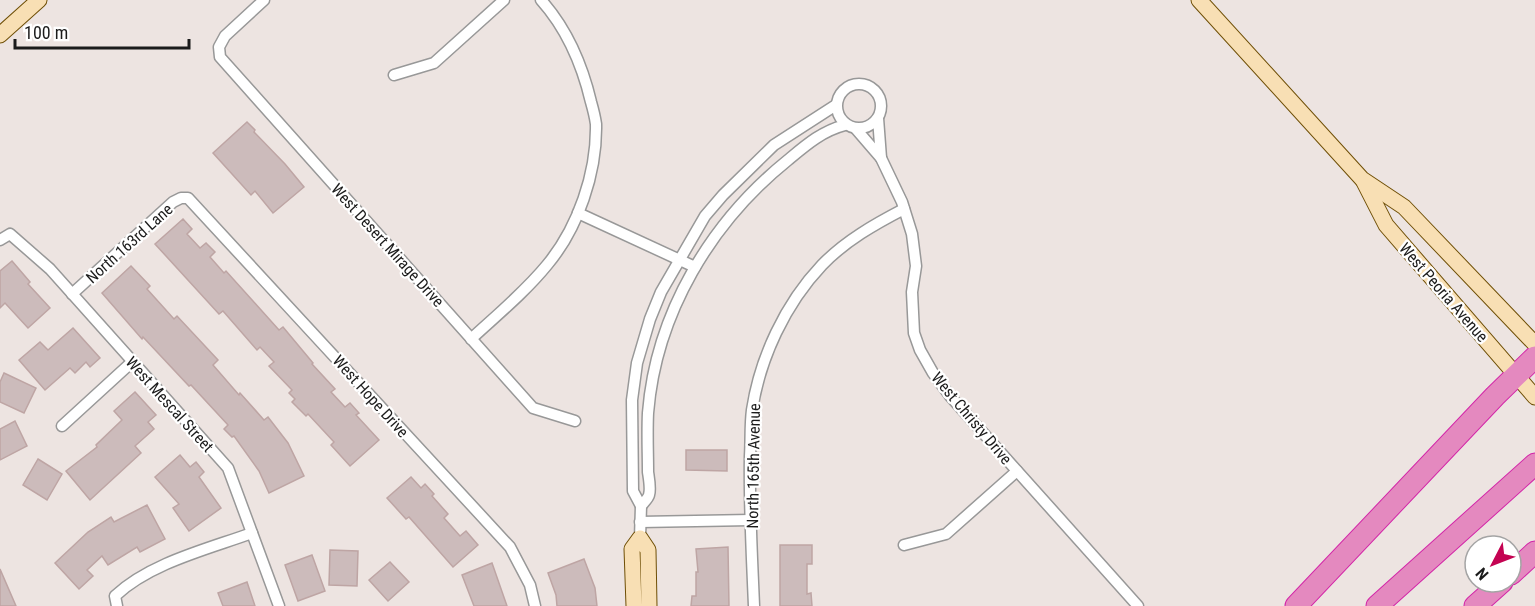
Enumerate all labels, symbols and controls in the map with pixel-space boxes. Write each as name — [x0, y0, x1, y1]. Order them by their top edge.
scale bar — [15, 12, 189, 50]
text: 100 m — [24, 22, 68, 43]
street label: West Desert Mirage Drive — [327, 180, 448, 311]
street label: North 163rd Lane — [82, 200, 177, 287]
street label: West Peoria Avenue — [1395, 239, 1492, 346]
street label: West Hope Drive — [329, 351, 413, 441]
street label: West Mescal Street — [122, 353, 218, 456]
street label: West Christy Drive — [927, 368, 1016, 468]
street label: North 165th Avenue — [743, 403, 764, 529]
north arrow — [1463, 534, 1523, 594]
text: N — [1472, 564, 1493, 584]

